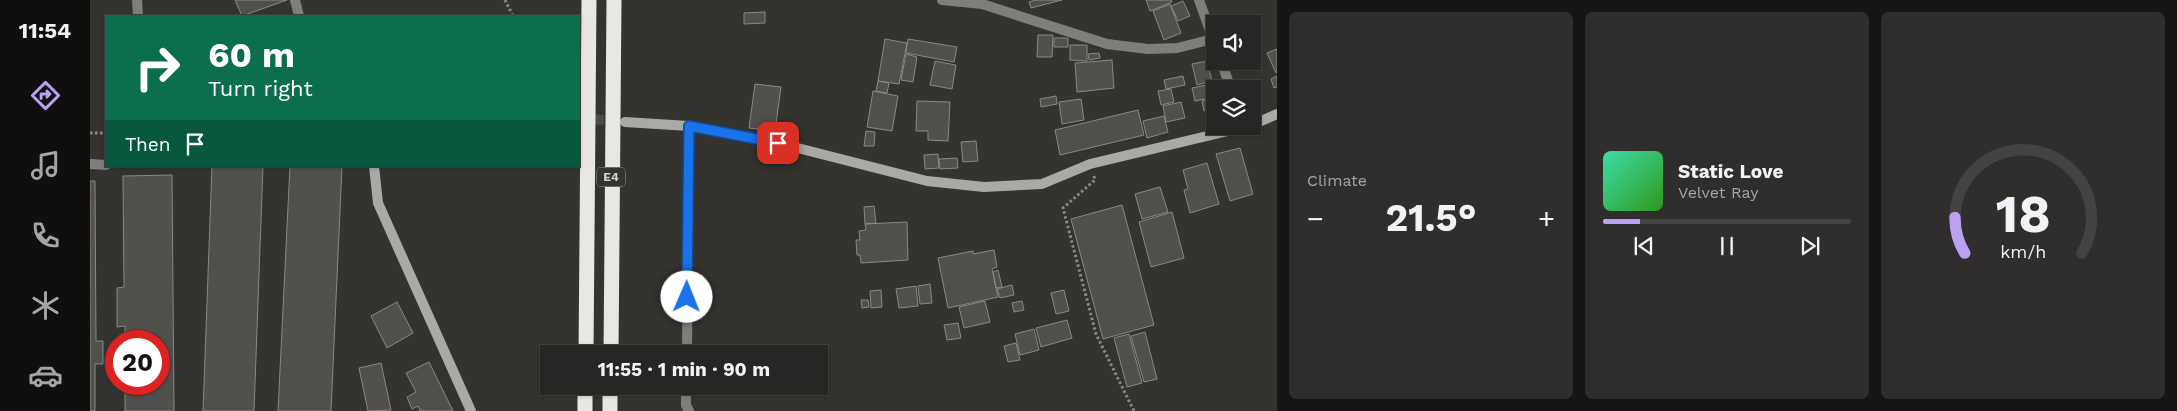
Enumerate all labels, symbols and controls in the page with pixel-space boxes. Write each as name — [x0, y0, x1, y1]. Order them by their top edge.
map controls — [1206, 15, 1261, 135]
button: sound — [1206, 15, 1261, 70]
text: 11:54 — [19, 18, 71, 43]
text: 60 m — [208, 34, 295, 76]
icon: right — [125, 35, 190, 100]
text: Turn right — [208, 76, 313, 101]
icon: directions — [28, 78, 63, 113]
button: layers — [1206, 80, 1261, 135]
pin — [757, 122, 799, 164]
icon: arrive — [764, 129, 792, 157]
icon: arrive — [181, 130, 209, 158]
text: Then — [125, 133, 171, 156]
icon: music — [28, 148, 63, 183]
text: Static Love — [1678, 160, 1783, 183]
road number: E4 — [597, 168, 625, 186]
text: Climate — [1307, 171, 1367, 190]
text: Velvet Ray — [1678, 183, 1758, 202]
text: 18 — [1995, 184, 2051, 245]
text: 21.5° — [1385, 196, 1477, 240]
text: − — [1307, 202, 1324, 235]
text: + — [1538, 202, 1555, 235]
icon: phone — [28, 218, 63, 253]
icon: previous — [1630, 232, 1658, 260]
icon: pause — [1713, 232, 1741, 260]
icon: next — [1796, 232, 1824, 260]
text: km/h — [2000, 241, 2046, 262]
position arrow — [660, 270, 712, 322]
icon: climate — [28, 288, 63, 323]
speed limit sign: 20 — [105, 330, 170, 395]
icon: car — [28, 358, 63, 393]
text: 11:55 · 1 min · 90 m — [598, 358, 770, 381]

